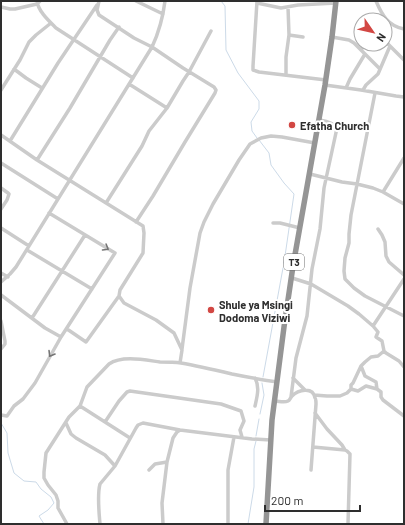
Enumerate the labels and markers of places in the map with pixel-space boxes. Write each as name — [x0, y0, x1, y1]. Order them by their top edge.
place label: Efatha Church — [300, 119, 369, 132]
marker: Efatha Church — [287, 120, 297, 130]
place label: Shule ya Msingi Dodoma Viziwi — [219, 298, 293, 324]
marker: Shule ya Msingi Dodoma Viziwi — [206, 305, 216, 315]

